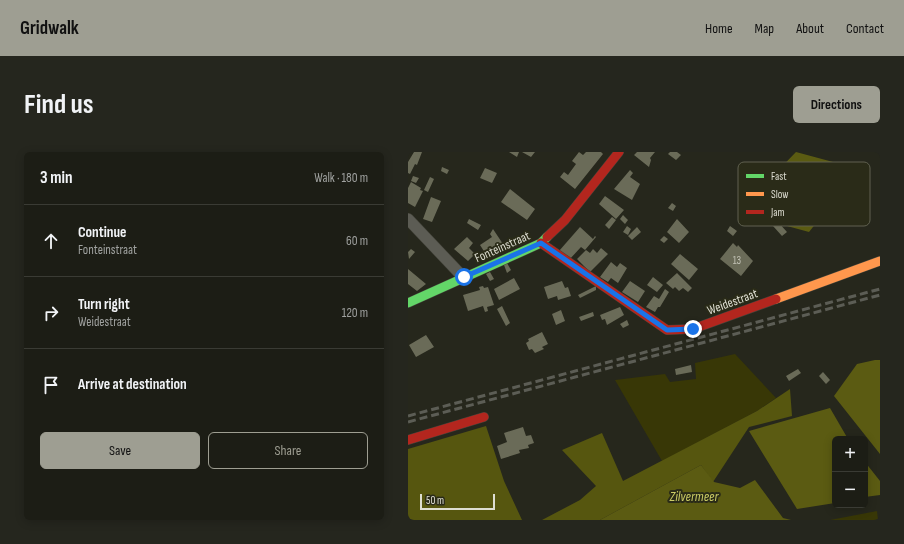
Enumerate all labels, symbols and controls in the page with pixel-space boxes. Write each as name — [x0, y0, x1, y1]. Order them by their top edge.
text: Gridwalk — [20, 17, 79, 40]
text: Home — [705, 20, 733, 37]
text: Map — [755, 20, 774, 37]
text: About — [796, 20, 824, 37]
text: Contact — [846, 20, 884, 37]
button: Directions — [793, 86, 880, 123]
text: Find us — [24, 88, 93, 121]
legend — [738, 162, 870, 226]
text: 3 min — [40, 168, 73, 188]
text: Walk · 180 m — [314, 170, 368, 186]
text: Fast — [771, 170, 787, 183]
text: Slow — [771, 188, 788, 201]
text: Jam — [770, 206, 785, 219]
text: Continue — [78, 223, 127, 242]
street label: Fonteinstraat — [472, 228, 533, 266]
icon: ahead — [40, 230, 62, 252]
text: 60 m — [346, 233, 368, 249]
text: Fonteinstraat — [78, 242, 137, 258]
house number: 13 — [733, 254, 742, 267]
route start — [455, 268, 473, 286]
street label: Weidestraat — [705, 285, 760, 318]
text: Turn right — [78, 295, 130, 314]
icon: right — [40, 302, 62, 324]
text: 120 m — [342, 305, 368, 321]
text: Weidestraat — [78, 314, 131, 330]
route end — [684, 320, 702, 338]
icon: arrive — [40, 374, 62, 396]
text: Arrive at destination — [78, 375, 187, 394]
button: Save — [40, 432, 200, 469]
button: Share — [208, 432, 368, 469]
map controls — [832, 436, 868, 508]
button: + — [832, 436, 868, 472]
button: − — [832, 472, 868, 508]
water label: Zilvermeer — [669, 488, 720, 505]
scale bar — [420, 492, 495, 511]
text: 50 m — [426, 494, 444, 507]

